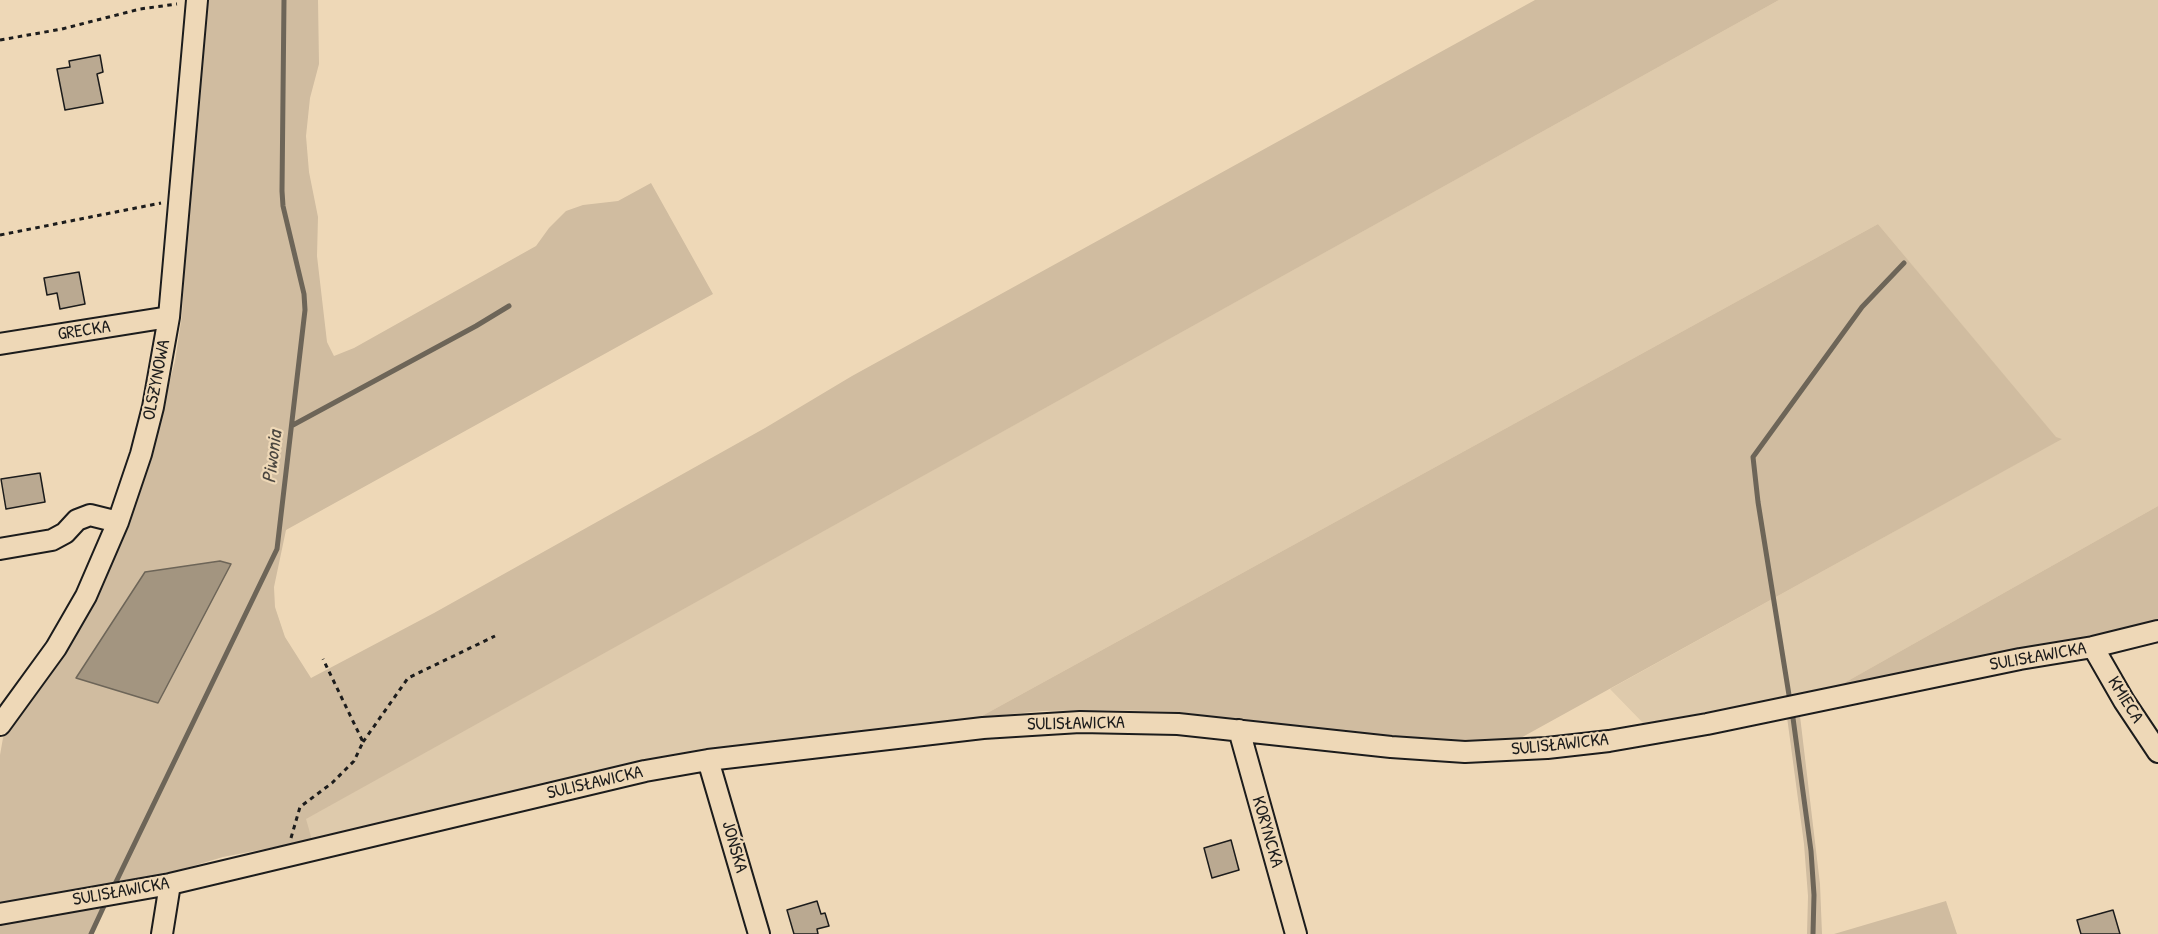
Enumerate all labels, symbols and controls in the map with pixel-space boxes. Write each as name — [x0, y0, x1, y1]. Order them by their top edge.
street label: GRECKA — [56, 316, 112, 346]
street label: OLSZYNOWA — [139, 338, 175, 422]
water label: Piwonia — [258, 429, 288, 485]
street label: SULISŁAWICKA — [1988, 638, 2088, 676]
street label: KMIECA — [2102, 673, 2148, 727]
street label: SULISŁAWICKA — [1027, 712, 1125, 736]
street label: SULISŁAWICKA — [1510, 729, 1610, 761]
street label: SULISŁAWICKA — [545, 761, 645, 805]
street label: KORYNCKA — [1247, 794, 1287, 870]
street label: JOŃSKA — [716, 819, 752, 875]
street label: SULISŁAWICKA — [71, 873, 171, 911]

